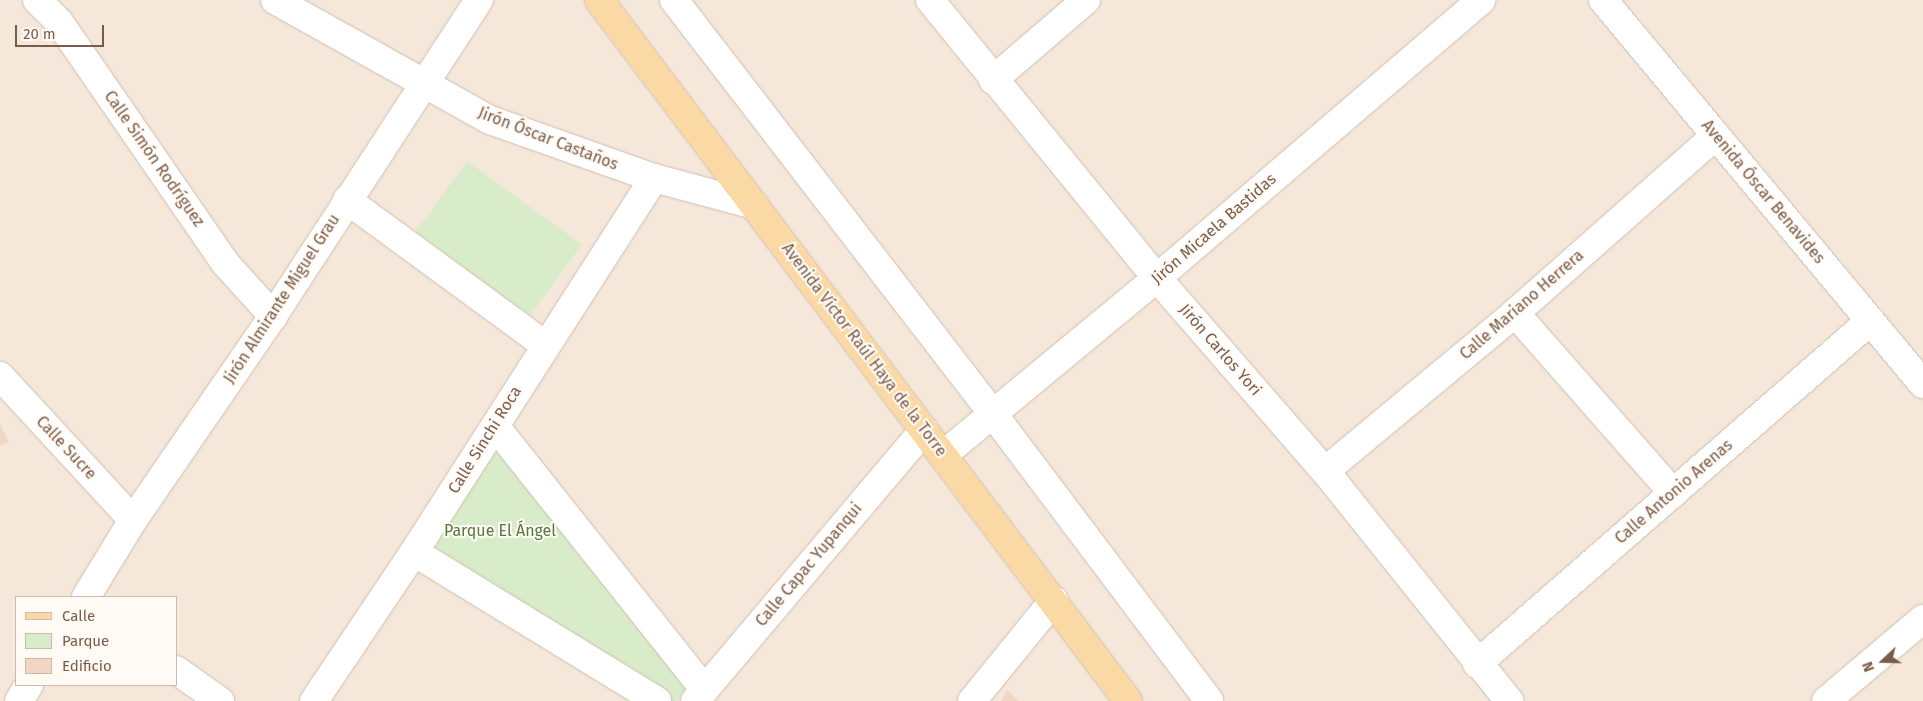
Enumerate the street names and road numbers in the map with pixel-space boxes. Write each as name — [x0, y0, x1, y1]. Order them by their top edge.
street label: Calle Simón Rodríguez — [100, 87, 208, 231]
street label: Jirón Óscar Castaños — [475, 103, 621, 175]
street label: Avenida Óscar Benavides — [1697, 116, 1829, 268]
street label: Jirón Micaela Bastidas — [1148, 170, 1280, 288]
street label: Jirón Almirante Miguel Grau — [220, 211, 344, 387]
street label: Avenida Víctor Raúl Haya de la Torre — [777, 239, 951, 461]
street label: Calle Mariano Herrera — [1456, 246, 1588, 364]
street label: Jirón Carlos Yori — [1175, 300, 1265, 400]
street label: Calle Sinchi Roca — [444, 383, 526, 497]
street label: Calle Sucre — [32, 412, 100, 484]
street label: Calle Antonio Arenas — [1611, 436, 1737, 548]
street label: Calle Capac Yupanqui — [752, 499, 866, 631]

